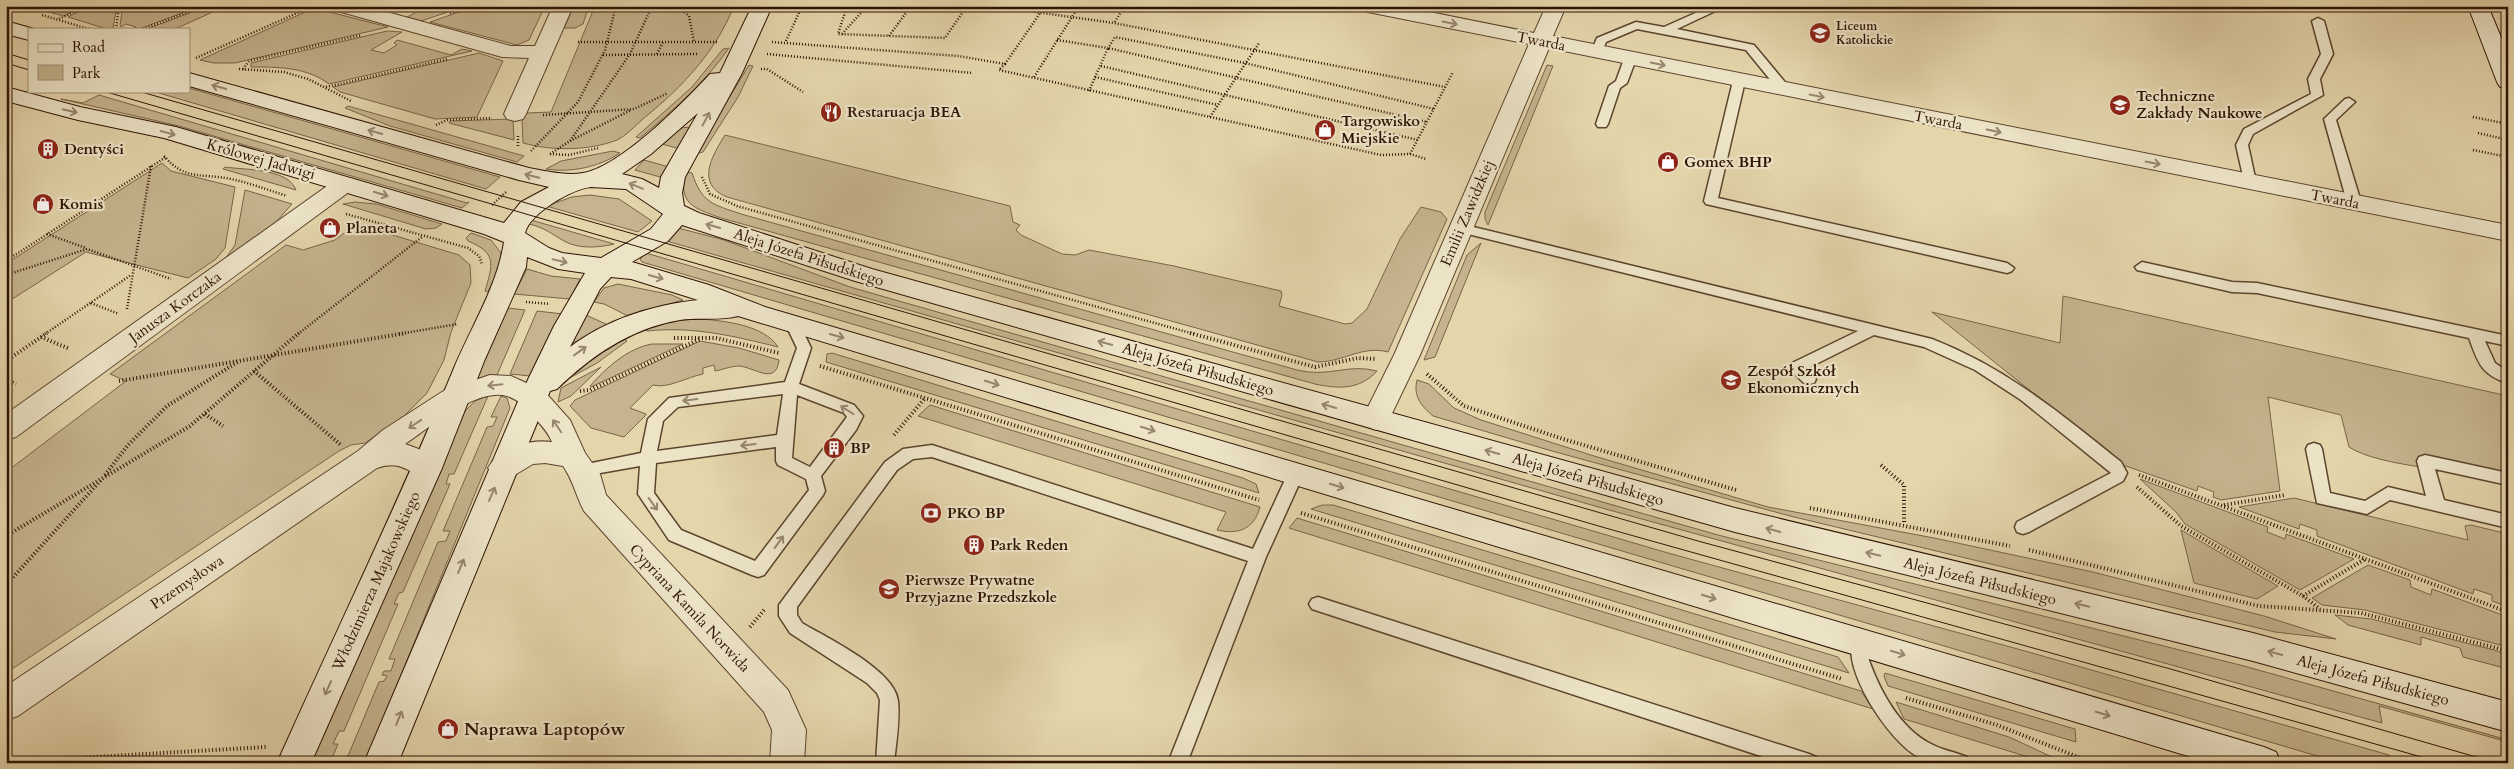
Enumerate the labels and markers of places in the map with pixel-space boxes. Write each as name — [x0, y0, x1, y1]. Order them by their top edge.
place label: Liceum Katolickie — [1836, 18, 1893, 48]
school or university icon: Liceum Katolickie — [1808, 21, 1832, 45]
place label: Techniczne Zakłady Naukowe — [2136, 86, 2262, 123]
school or university icon: Techniczne Zakłady Naukowe — [2108, 93, 2132, 117]
restaurant icon: Restaruacja BEA — [819, 100, 843, 124]
place label: Restaruacja BEA — [847, 102, 962, 122]
place label: Targowisko Miejskie — [1341, 111, 1420, 148]
shop icon: Targowisko Miejskie — [1313, 118, 1337, 142]
building icon: Dentyści — [36, 137, 60, 161]
place label: Dentyści — [64, 139, 124, 159]
shop icon: Gomex BHP — [1656, 150, 1680, 174]
place label: Gomex BHP — [1684, 152, 1772, 172]
shop icon: Komis — [31, 192, 55, 216]
place label: Komis — [59, 194, 103, 214]
shop icon: Planeta — [318, 216, 342, 240]
place label: Planeta — [346, 218, 398, 238]
place label: Zespół Szkół Ekonomicznych — [1747, 361, 1860, 398]
school or university icon: Zespół Szkół Ekonomicznych — [1719, 368, 1743, 392]
building icon: BP — [822, 436, 846, 460]
place label: BP — [850, 438, 870, 458]
bank icon: PKO BP — [919, 501, 943, 525]
place label: PKO BP — [947, 503, 1005, 523]
building icon: Park Reden — [962, 533, 986, 557]
place label: Park Reden — [990, 535, 1069, 555]
place label: Pierwsze Prywatne Przyjazne Przedszkole — [905, 570, 1057, 607]
school or university icon: Pierwsze Prywatne Przyjazne Przedszkole — [877, 577, 901, 601]
shop icon: Naprawa Laptopów — [436, 717, 460, 741]
place label: Naprawa Laptopów — [464, 717, 626, 742]

